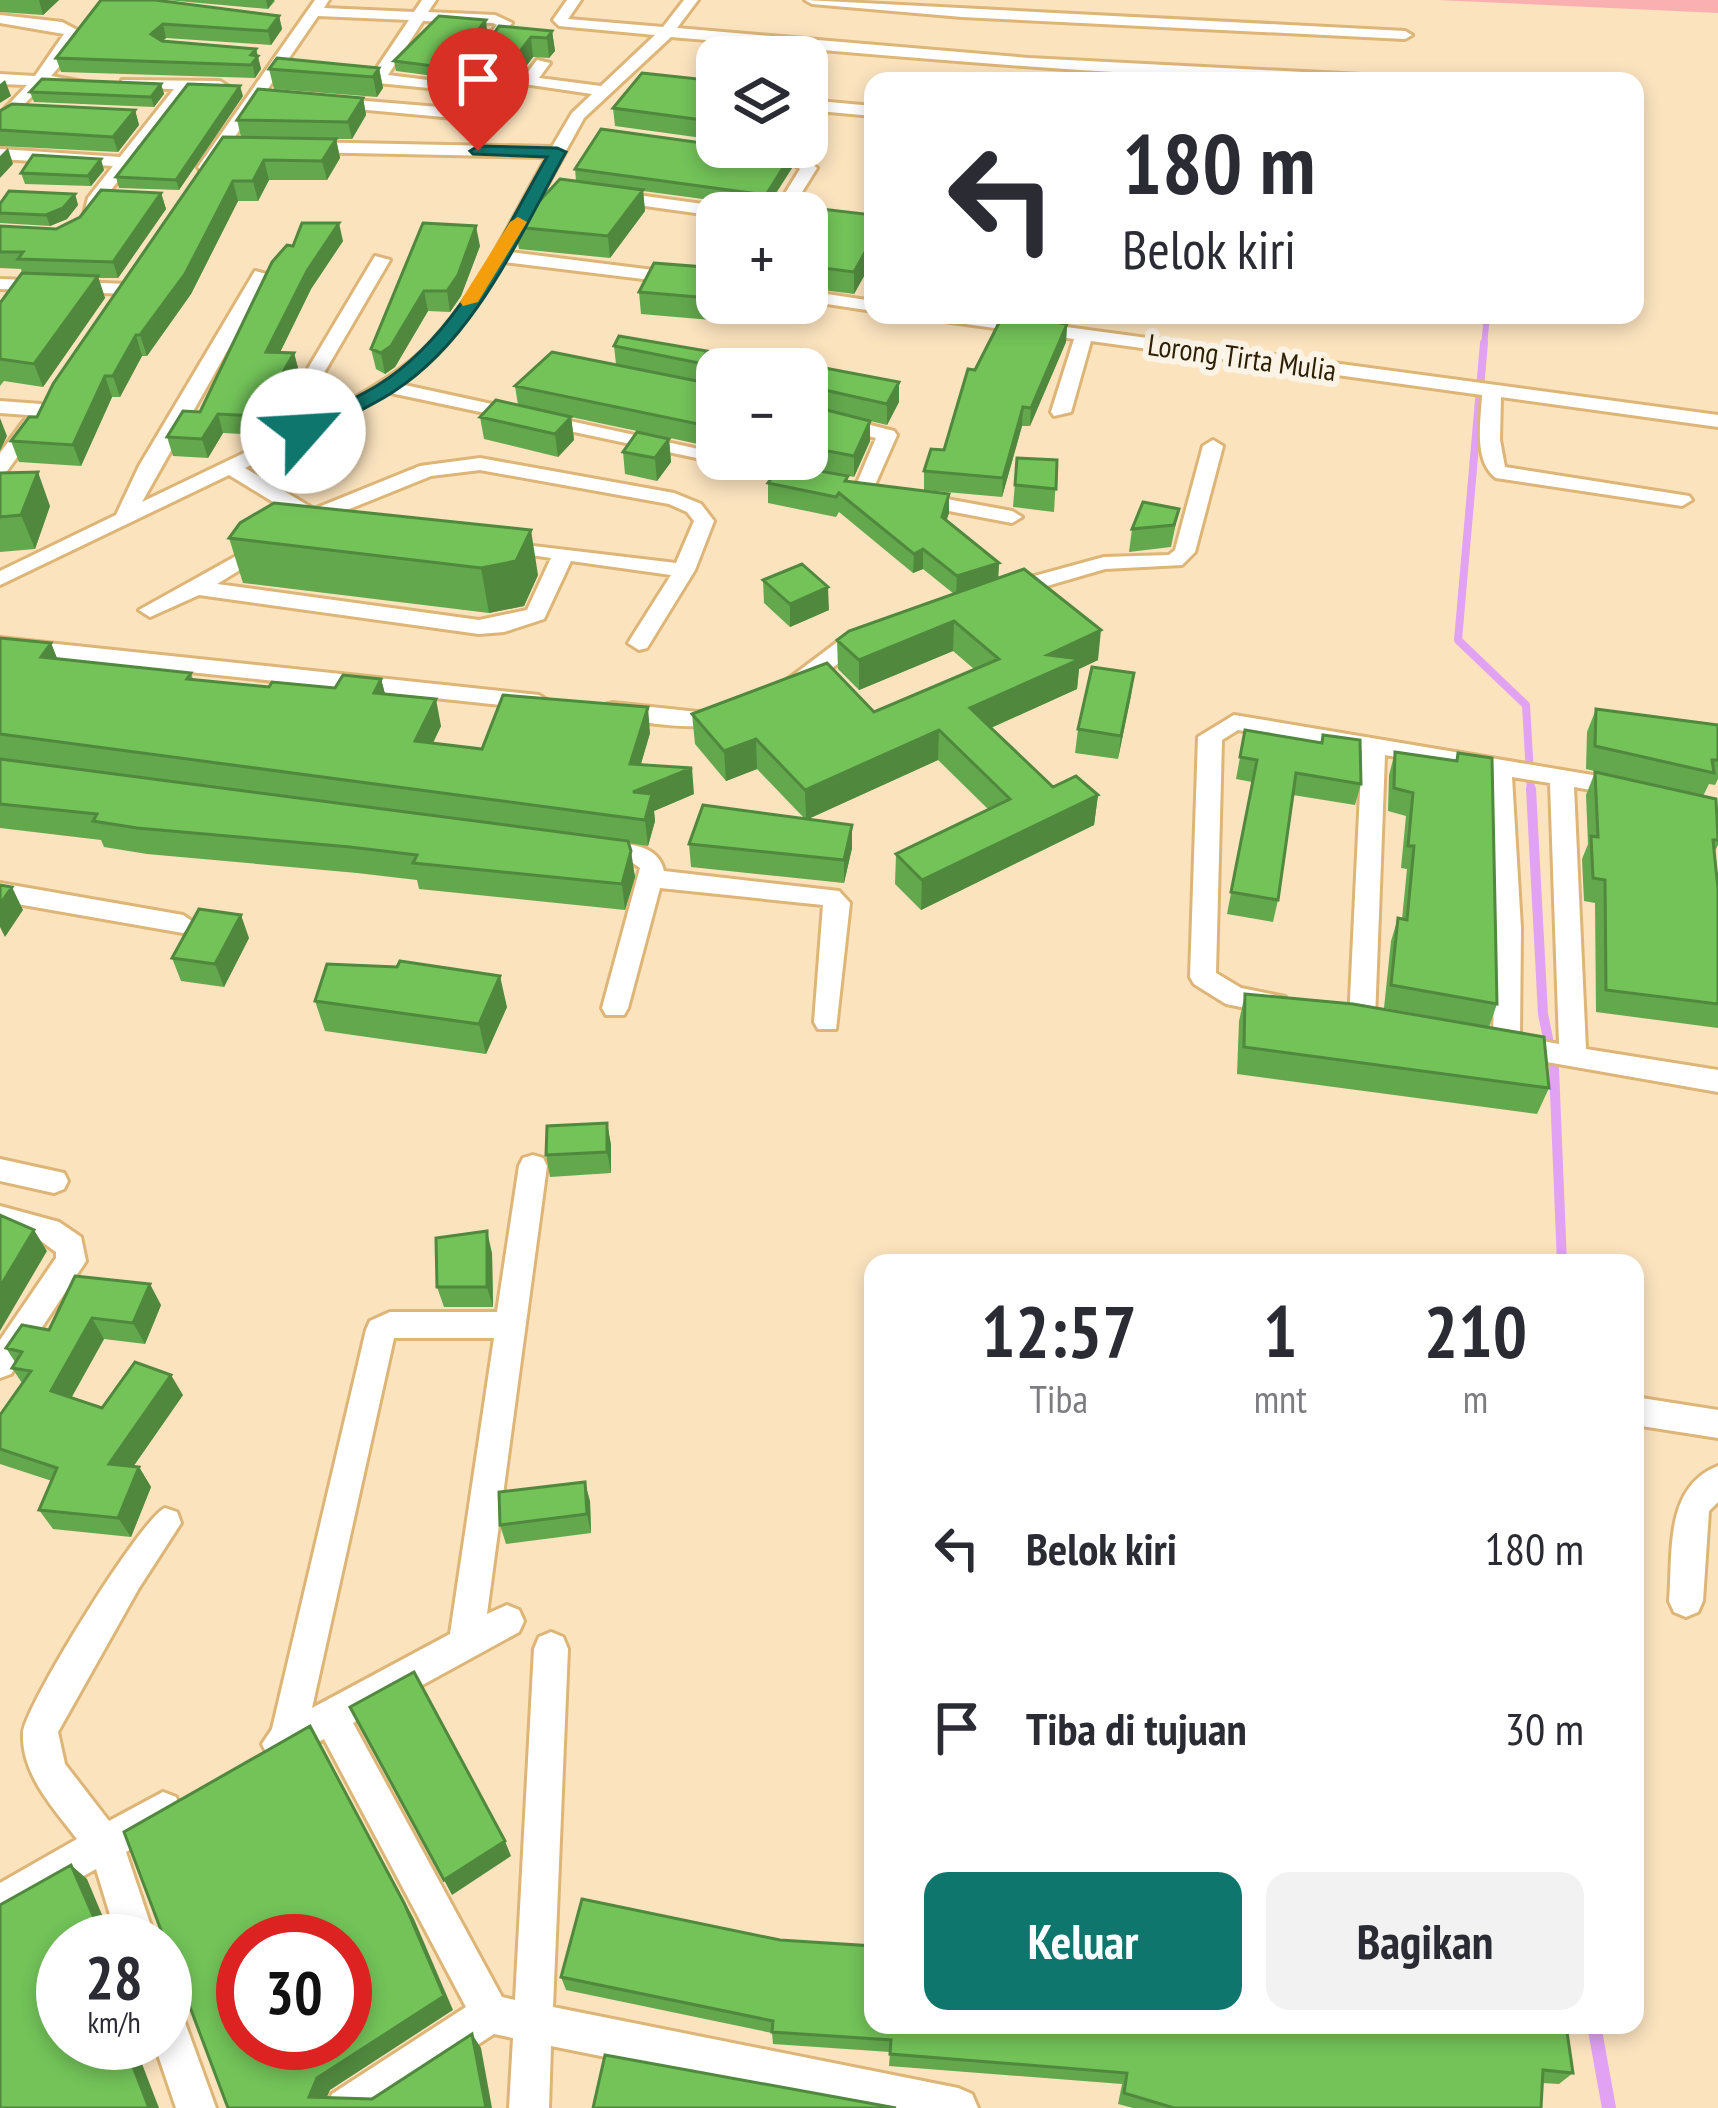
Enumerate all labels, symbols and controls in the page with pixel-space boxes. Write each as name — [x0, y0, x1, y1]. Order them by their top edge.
pin — [427, 28, 529, 151]
map controls — [696, 36, 828, 480]
button: layers — [696, 36, 828, 168]
icon: arrive — [445, 46, 511, 112]
text: 180 m — [1122, 108, 1315, 217]
icon: left — [924, 120, 1080, 276]
button: + — [696, 192, 828, 324]
text: Belok kiri — [1122, 214, 1296, 284]
street label: Lorong Tirta Mulia — [1145, 324, 1339, 389]
button: − — [696, 348, 828, 480]
position arrow — [240, 368, 366, 494]
text: 12:57 — [981, 1284, 1137, 1377]
text: 1 — [1263, 1284, 1297, 1377]
text: 210 — [1424, 1284, 1527, 1377]
text: Tiba — [1030, 1373, 1088, 1424]
text: mnt — [1254, 1373, 1307, 1424]
text: m — [1463, 1373, 1488, 1424]
icon: left — [924, 1515, 990, 1581]
text: Belok kiri — [1026, 1519, 1177, 1577]
text: 180 m — [1484, 1519, 1584, 1577]
icon: arrive — [924, 1695, 990, 1761]
text: Tiba di tujuan — [1026, 1699, 1247, 1757]
text: 30 m — [1505, 1699, 1584, 1757]
button: Keluar — [924, 1872, 1242, 2010]
button: Bagikan — [1266, 1872, 1584, 2010]
speed limit sign: 30 — [216, 1914, 372, 2070]
text: 28 — [85, 1938, 143, 2016]
text: km/h — [87, 2002, 141, 2041]

